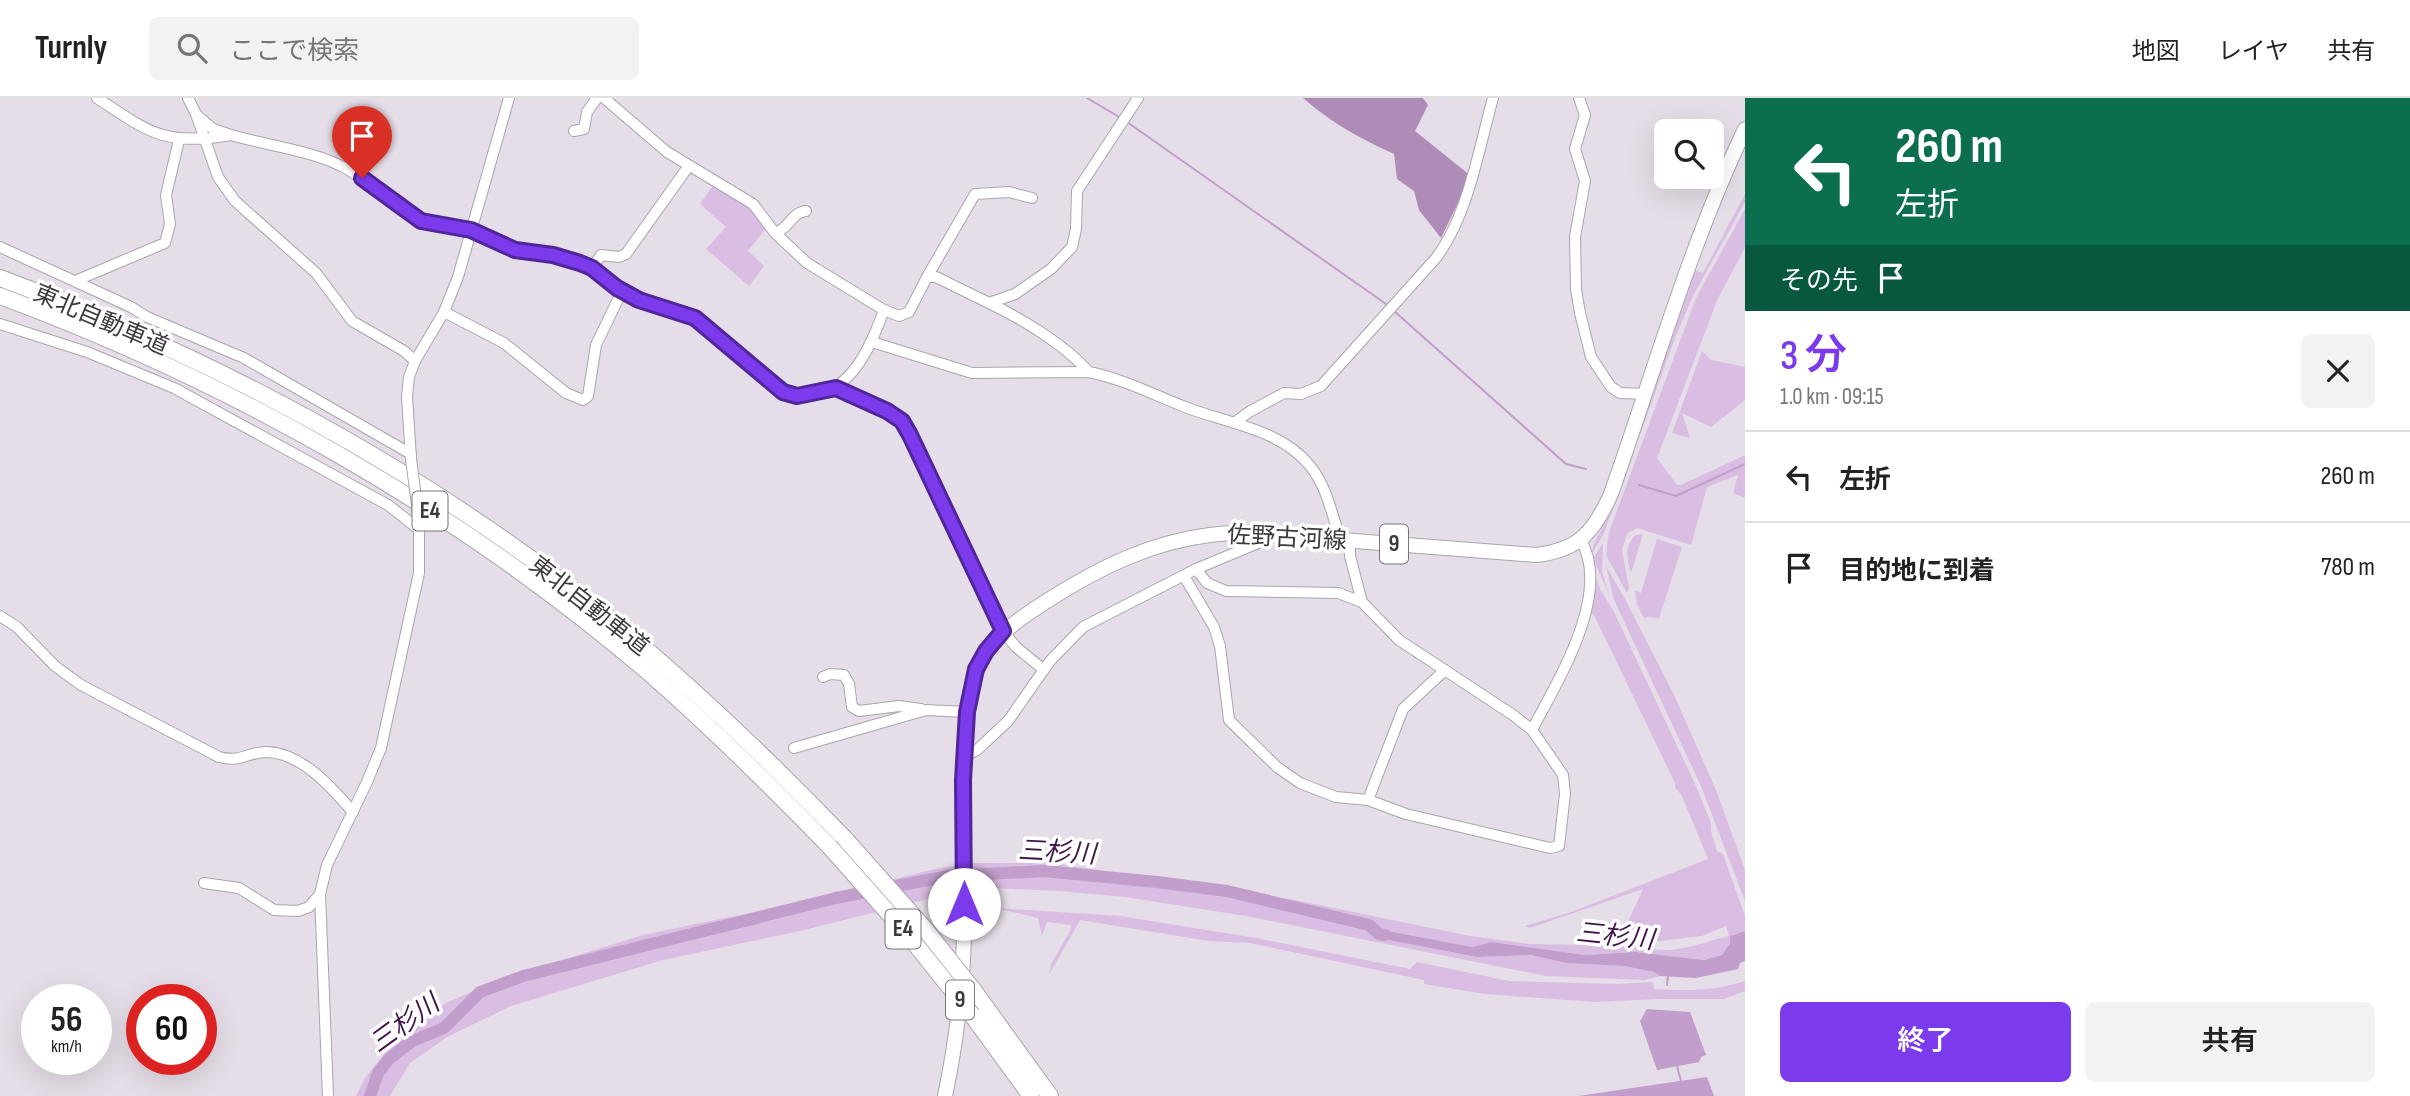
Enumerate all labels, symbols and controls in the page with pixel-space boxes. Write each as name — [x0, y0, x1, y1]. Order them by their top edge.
search box — [149, 17, 639, 80]
text: Turnly — [35, 28, 107, 68]
icon: search — [173, 29, 211, 67]
text: ここで検索 — [229, 36, 359, 67]
text: 地図 — [2132, 37, 2180, 66]
text: レイヤ — [2218, 37, 2289, 66]
text: 共有 — [2327, 37, 2375, 66]
pin — [332, 106, 392, 178]
icon: arrive — [343, 117, 381, 155]
text: 260 m — [1895, 118, 2003, 177]
map controls — [1654, 119, 1724, 189]
button: search — [1654, 119, 1724, 189]
icon: left — [1780, 126, 1871, 217]
text: 左折 — [1895, 186, 1959, 225]
icon: arrive — [1872, 259, 1910, 297]
text: その先 — [1780, 266, 1858, 297]
street label: 東北自動車道 — [29, 279, 173, 361]
text: 3 分 — [1780, 331, 1847, 382]
button: close — [2301, 334, 2375, 408]
text: 1.0 km · 09:15 — [1780, 383, 1884, 411]
icon: left — [1780, 458, 1818, 496]
text: 260 m — [2320, 461, 2375, 492]
text: 左折 — [1839, 465, 1891, 496]
road number: E4 — [412, 492, 448, 530]
street label: 佐野古河線 — [1226, 520, 1348, 556]
road number: 9 — [1380, 524, 1408, 564]
icon: arrive — [1780, 549, 1818, 587]
street label: 東北自動車道 — [523, 550, 655, 662]
text: 780 m — [2321, 552, 2375, 583]
text: 目的地に到着 — [1839, 556, 1995, 587]
water label: 三杉川 — [1017, 835, 1100, 871]
position arrow — [927, 867, 1001, 941]
road number: E4 — [886, 909, 920, 948]
water label: 三杉川 — [1575, 918, 1658, 957]
road number: 9 — [946, 980, 974, 1020]
speed limit sign: 60 — [126, 984, 217, 1075]
water label: 三杉川 — [364, 987, 448, 1059]
text: 56 — [51, 999, 82, 1042]
button: 終了 — [1780, 1002, 2071, 1082]
button: 共有 — [2085, 1002, 2375, 1082]
text: km/h — [51, 1036, 82, 1057]

